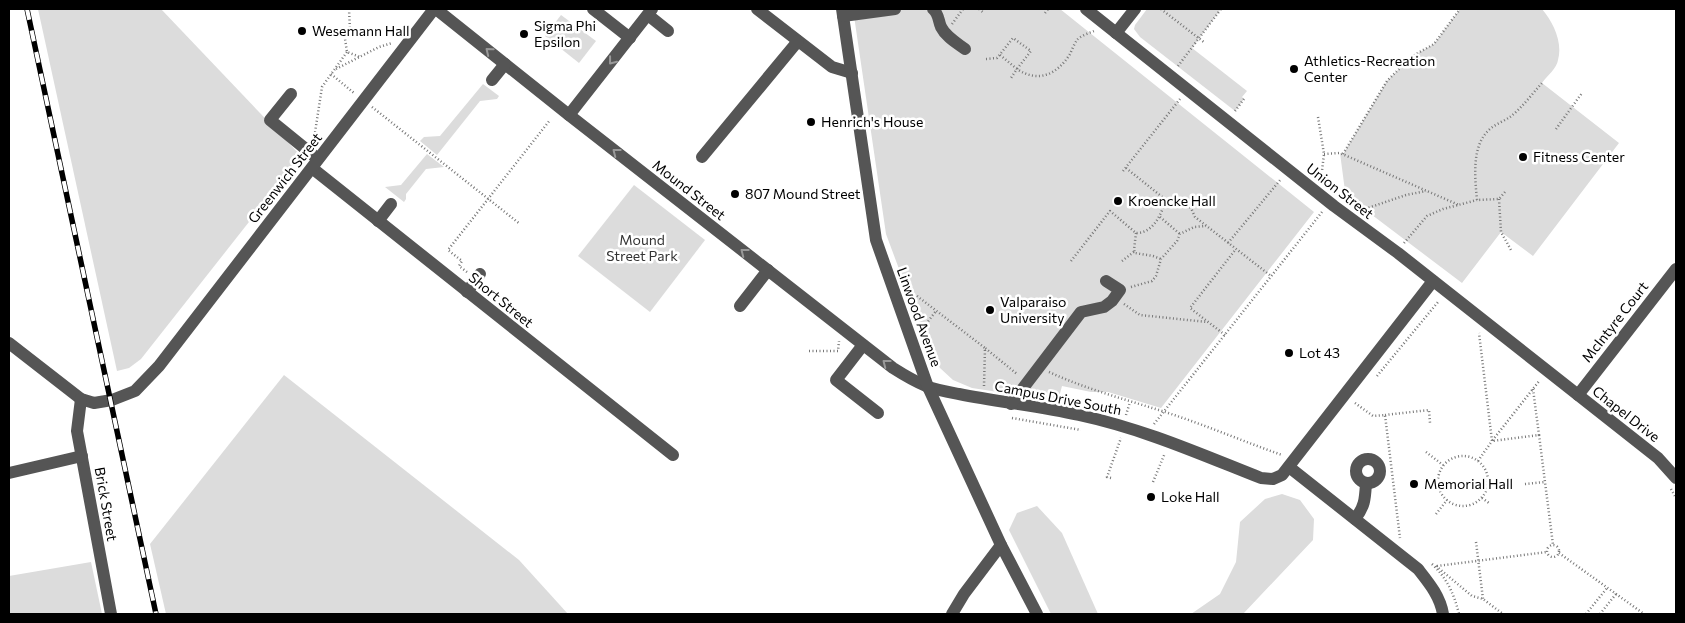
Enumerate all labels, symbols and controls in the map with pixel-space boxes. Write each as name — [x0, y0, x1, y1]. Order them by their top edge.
place label: Sigma Phi Epsilon — [534, 17, 596, 50]
place label: Wesemann Hall — [312, 22, 410, 39]
marker: Wesemann Hall — [296, 25, 308, 37]
marker: Sigma Phi Epsilon — [518, 28, 530, 40]
one-way arrow — [486, 49, 495, 57]
place label: Athletics-Recreation Center — [1304, 52, 1435, 85]
one-way arrow — [609, 55, 617, 64]
marker: Athletics-Recreation Center — [1288, 63, 1300, 75]
place label: Henrich's House — [821, 113, 923, 130]
marker: Henrich's House — [805, 116, 817, 128]
street label: Greenwich Street — [244, 129, 325, 226]
place label: Fitness Center — [1533, 148, 1625, 165]
one-way arrow — [612, 149, 622, 158]
marker: Fitness Center — [1517, 151, 1529, 163]
street label: Mound Street — [649, 156, 729, 224]
street label: Union Street — [1303, 159, 1377, 222]
place label: 807 Mound Street — [745, 185, 861, 202]
marker: 807 Mound Street — [729, 188, 741, 200]
place label: Kroencke Hall — [1128, 192, 1216, 209]
marker: Kroencke Hall — [1112, 195, 1124, 207]
park label: Mound Street Park — [606, 231, 678, 264]
one-way arrow — [741, 249, 750, 258]
street label: Linwood Avenue — [894, 265, 945, 369]
street label: Short Street — [466, 268, 537, 331]
street label: McIntyre Court — [1578, 278, 1652, 365]
place label: Valparaiso University — [1000, 293, 1066, 326]
marker: Valparaiso University — [984, 304, 996, 316]
place label: Lot 43 — [1299, 344, 1340, 361]
marker: Lot 43 — [1283, 347, 1295, 359]
one-way arrow — [883, 360, 892, 368]
street label: Campus Drive South — [993, 377, 1123, 418]
street label: Chapel Drive — [1589, 382, 1663, 445]
street label: Brick Street — [92, 466, 121, 543]
place label: Memorial Hall — [1424, 475, 1513, 492]
marker: Memorial Hall — [1408, 478, 1420, 490]
place label: Loke Hall — [1161, 488, 1220, 505]
marker: Loke Hall — [1145, 491, 1157, 503]

